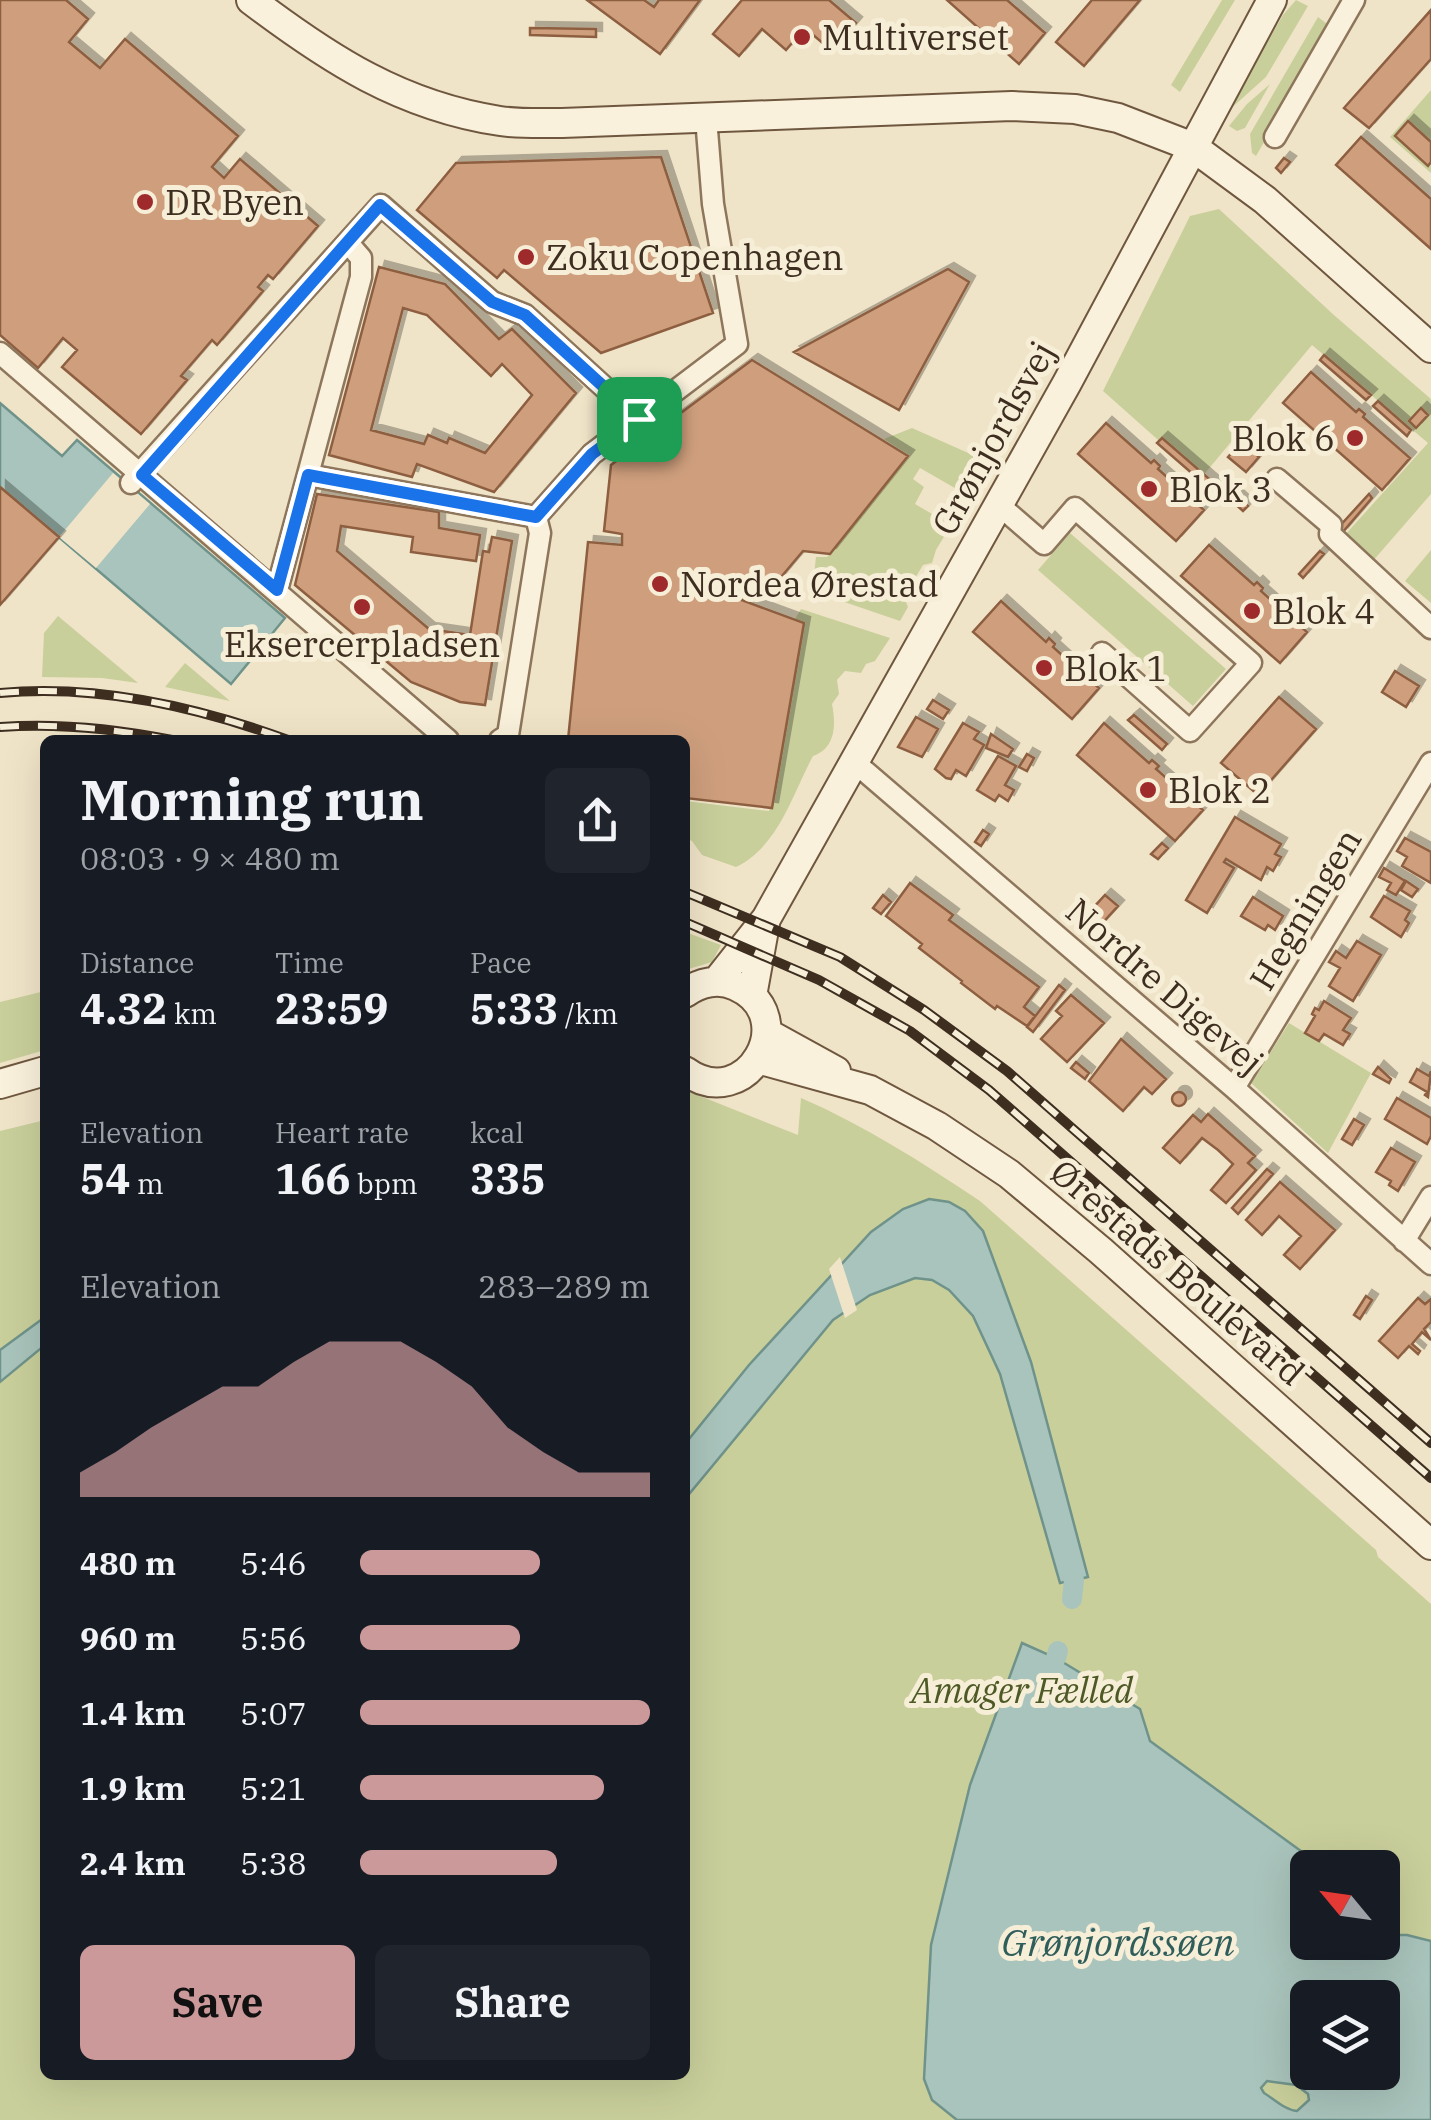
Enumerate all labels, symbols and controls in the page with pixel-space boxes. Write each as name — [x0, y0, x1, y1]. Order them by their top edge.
place label: Multiverset — [822, 14, 1009, 60]
marker: Multiverset — [791, 26, 813, 48]
place label: DR Byen — [165, 179, 304, 225]
marker: DR Byen — [134, 191, 156, 213]
place label: Zoku Copenhagen — [546, 234, 844, 280]
marker: Zoku Copenhagen — [515, 246, 537, 268]
street label: Grønjordsvej — [921, 333, 1065, 543]
pin — [597, 377, 682, 462]
icon: arrive — [612, 392, 667, 447]
place label: Blok 6 — [1232, 415, 1335, 461]
marker: Blok 6 — [1344, 427, 1366, 449]
place label: Blok 3 — [1169, 466, 1272, 512]
marker: Blok 3 — [1138, 478, 1160, 500]
place label: Nordea Ørestad — [680, 561, 939, 607]
marker: Nordea Ørestad — [649, 573, 671, 595]
place label: Blok 4 — [1272, 588, 1375, 634]
marker: Eksercerpladsen — [351, 596, 373, 618]
marker: Blok 4 — [1241, 600, 1263, 622]
place label: Eksercerpladsen — [224, 621, 500, 667]
place label: Blok 1 — [1064, 645, 1167, 691]
marker: Blok 1 — [1033, 657, 1055, 679]
text: Morning run — [80, 764, 424, 835]
place label: Blok 2 — [1168, 767, 1271, 813]
button: share — [545, 768, 650, 873]
marker: Blok 2 — [1137, 779, 1159, 801]
street label: Hegningen — [1239, 820, 1371, 998]
text: 08:03 · 9 × 480 m — [80, 837, 340, 879]
street label: Nordre Digevej — [1057, 888, 1273, 1084]
text: Distance — [80, 944, 194, 981]
text: Time — [275, 944, 344, 981]
text: Pace — [470, 944, 532, 981]
text: 4.32 — [80, 981, 167, 1036]
text: 23:59 — [275, 981, 389, 1036]
text: 5:33 — [470, 981, 558, 1036]
text: km — [167, 995, 217, 1032]
text: /km — [558, 995, 618, 1032]
text: Elevation — [80, 1114, 203, 1151]
text: Heart rate — [275, 1114, 409, 1151]
text: kcal — [470, 1114, 524, 1151]
street label: Ørestads Boulevard — [1041, 1149, 1315, 1395]
text: 54 — [80, 1151, 130, 1206]
text: 166 — [275, 1151, 351, 1206]
text: 335 — [470, 1151, 546, 1206]
text: m — [130, 1165, 164, 1202]
text: bpm — [351, 1165, 418, 1202]
text: Elevation — [80, 1265, 221, 1307]
text: 283–289 m — [478, 1265, 650, 1307]
text: 480 m — [80, 1542, 176, 1584]
text: 5:46 — [240, 1542, 307, 1584]
text: 960 m — [80, 1617, 176, 1659]
text: 5:56 — [240, 1617, 307, 1659]
park label: Amager Fælled — [909, 1667, 1134, 1713]
text: 1.4 km — [80, 1692, 186, 1734]
text: 5:07 — [240, 1692, 307, 1734]
text: 1.9 km — [80, 1767, 186, 1809]
text: 5:21 — [240, 1767, 307, 1809]
text: 2.4 km — [80, 1842, 186, 1884]
text: 5:38 — [240, 1842, 307, 1884]
north arrow — [1290, 1850, 1400, 1960]
map controls — [1290, 1850, 1400, 2090]
water label: Grønjordssøen — [1001, 1917, 1235, 1966]
button: Save — [80, 1945, 355, 2060]
button: Share — [375, 1945, 650, 2060]
button: layers — [1290, 1980, 1400, 2090]

